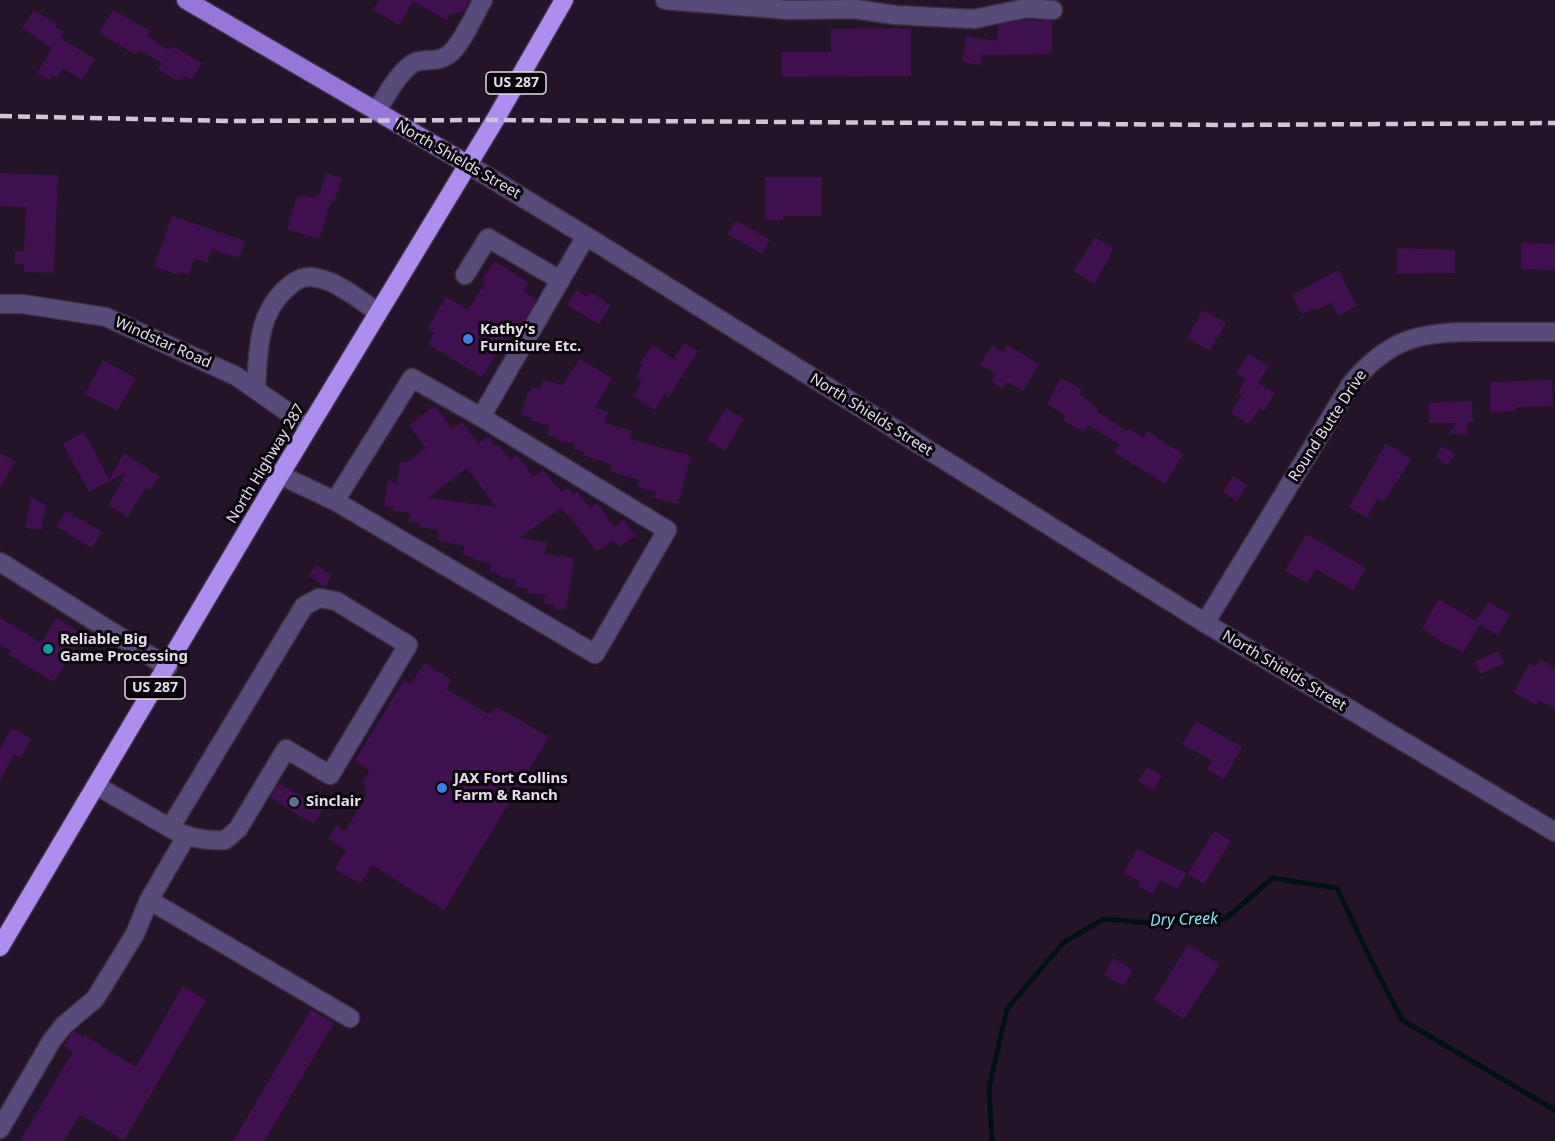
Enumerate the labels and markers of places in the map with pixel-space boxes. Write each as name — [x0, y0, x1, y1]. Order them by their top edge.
place label: Kathy's Furniture Etc. — [480, 321, 581, 356]
marker: Kathy's Furniture Etc. — [461, 332, 475, 346]
place label: Reliable Big Game Processing — [60, 631, 188, 666]
marker: Reliable Big Game Processing — [41, 642, 55, 656]
place label: JAX Fort Collins Farm & Ranch — [454, 770, 568, 805]
marker: JAX Fort Collins Farm & Ranch — [435, 781, 449, 795]
place label: Sinclair — [306, 793, 361, 811]
marker: Sinclair — [287, 795, 301, 809]

